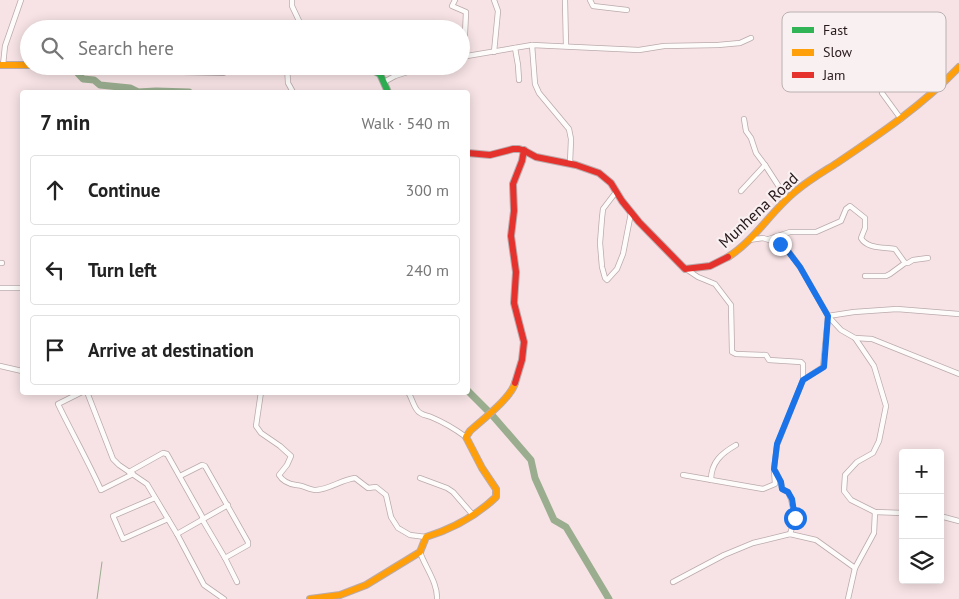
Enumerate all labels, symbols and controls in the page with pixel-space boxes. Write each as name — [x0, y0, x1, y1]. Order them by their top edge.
legend — [782, 12, 946, 92]
search box — [20, 20, 470, 75]
text: Fast — [823, 21, 848, 39]
icon: search — [38, 34, 66, 62]
text: Search here — [78, 36, 174, 60]
text: Slow — [823, 43, 853, 61]
text: Jam — [822, 66, 845, 84]
text: 7 min — [40, 109, 90, 136]
text: Walk · 540 m — [361, 113, 450, 133]
street label: Munhena Road — [714, 168, 802, 252]
icon: ahead — [41, 176, 69, 204]
text: Continue — [88, 178, 160, 202]
text: 300 m — [406, 180, 449, 200]
route end — [769, 233, 792, 256]
icon: left — [41, 256, 69, 284]
text: Turn left — [88, 258, 157, 282]
text: 240 m — [406, 260, 449, 280]
icon: arrive — [41, 336, 69, 364]
text: Arrive at destination — [88, 338, 254, 362]
map controls — [899, 449, 944, 584]
button: + — [899, 449, 944, 494]
button: − — [899, 494, 944, 539]
route start — [784, 507, 807, 530]
button: layers — [899, 539, 944, 584]

